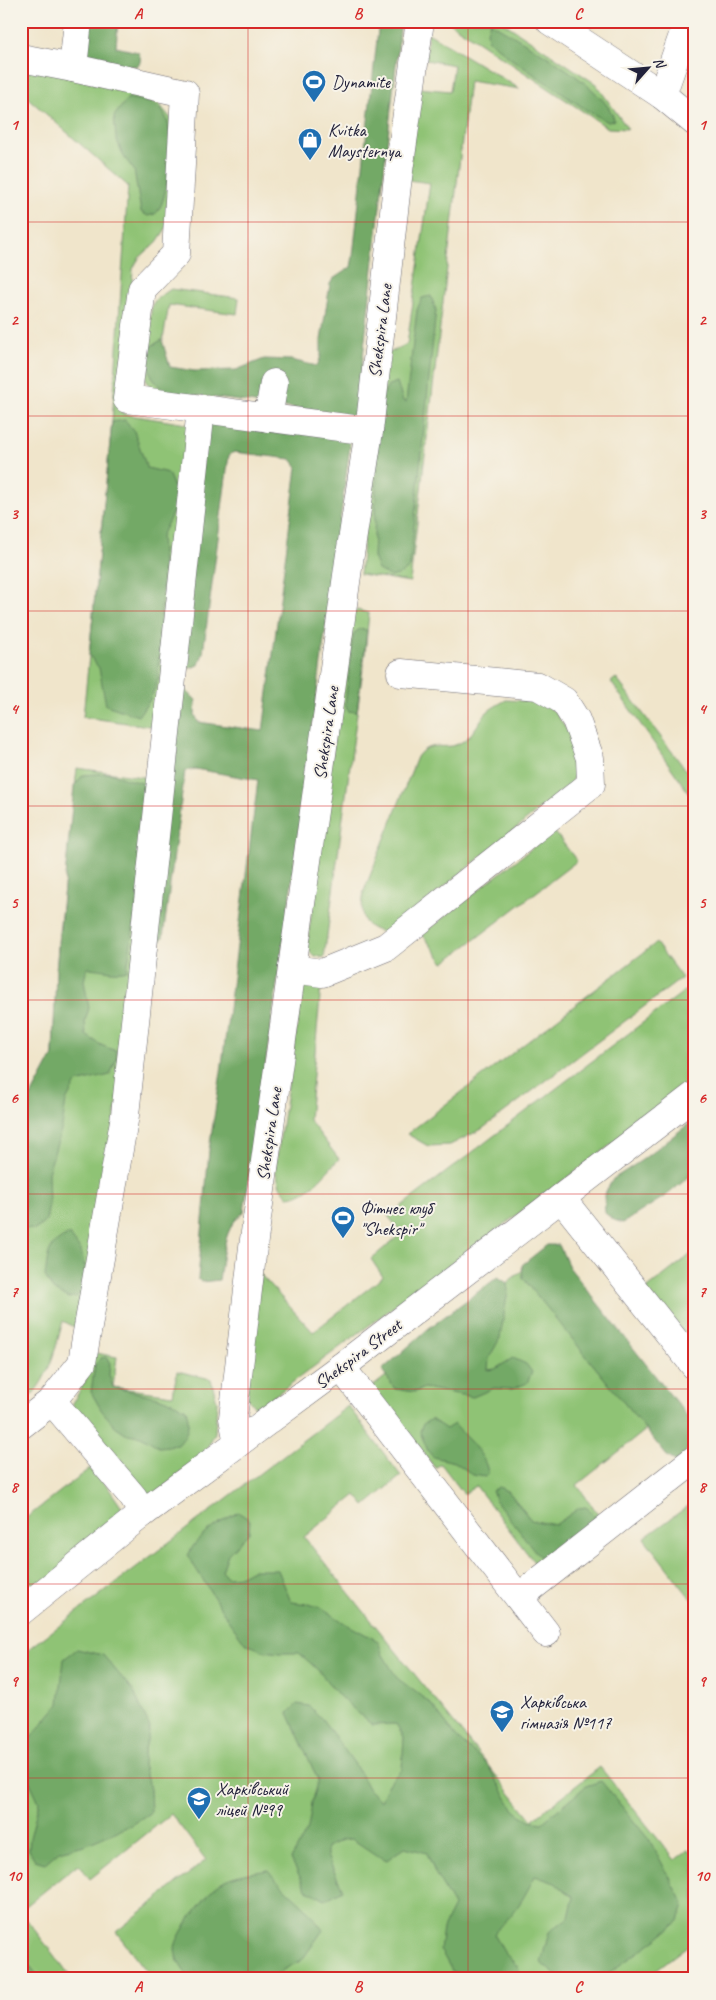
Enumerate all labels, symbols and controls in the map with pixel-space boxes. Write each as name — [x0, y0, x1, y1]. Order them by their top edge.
text: A — [134, 4, 144, 24]
text: B — [354, 4, 364, 24]
text: C — [574, 4, 584, 24]
north arrow — [624, 42, 674, 92]
text: N — [650, 55, 670, 72]
sports icon: Dynamite — [301, 69, 327, 103]
place label: Dynamite — [332, 71, 391, 93]
text: 1 — [10, 115, 19, 135]
text: 1 — [698, 115, 707, 135]
place label: Kvitka Maysternya — [328, 119, 402, 162]
shop icon: Kvitka Maysternya — [297, 127, 323, 161]
street label: Shekspira Lane — [363, 282, 397, 379]
text: 2 — [10, 310, 19, 330]
text: 2 — [698, 310, 707, 330]
text: 3 — [10, 504, 19, 524]
text: 3 — [698, 504, 707, 524]
street label: Shekspira Lane — [309, 684, 344, 781]
text: 4 — [10, 699, 19, 719]
text: 4 — [698, 699, 707, 719]
text: 5 — [11, 893, 20, 913]
text: 5 — [699, 893, 708, 913]
street label: Shekspira Lane — [252, 1085, 287, 1182]
text: 6 — [10, 1088, 19, 1108]
text: 6 — [698, 1088, 707, 1108]
place label: Фітнес клуб "Shekspir" — [360, 1197, 436, 1240]
sports icon: Фітнес клуб "Shekspir" — [330, 1205, 356, 1239]
text: 7 — [10, 1282, 19, 1302]
text: 7 — [698, 1282, 707, 1302]
street label: Shekspira Street — [310, 1313, 407, 1394]
text: 8 — [10, 1477, 19, 1497]
text: 8 — [698, 1477, 707, 1497]
text: 9 — [10, 1671, 19, 1691]
text: 9 — [698, 1671, 707, 1691]
place label: Харківська гімназія №117 — [520, 1691, 612, 1734]
school or university icon: Харківська гімназія №117 — [489, 1699, 515, 1733]
place label: Харківський ліцей №99 — [216, 1778, 290, 1821]
school or university icon: Харківський ліцей №99 — [186, 1786, 212, 1820]
text: 10 — [7, 1866, 23, 1886]
text: 10 — [695, 1866, 711, 1886]
text: A — [134, 1977, 144, 1997]
text: B — [354, 1977, 364, 1997]
text: C — [574, 1977, 584, 1997]

